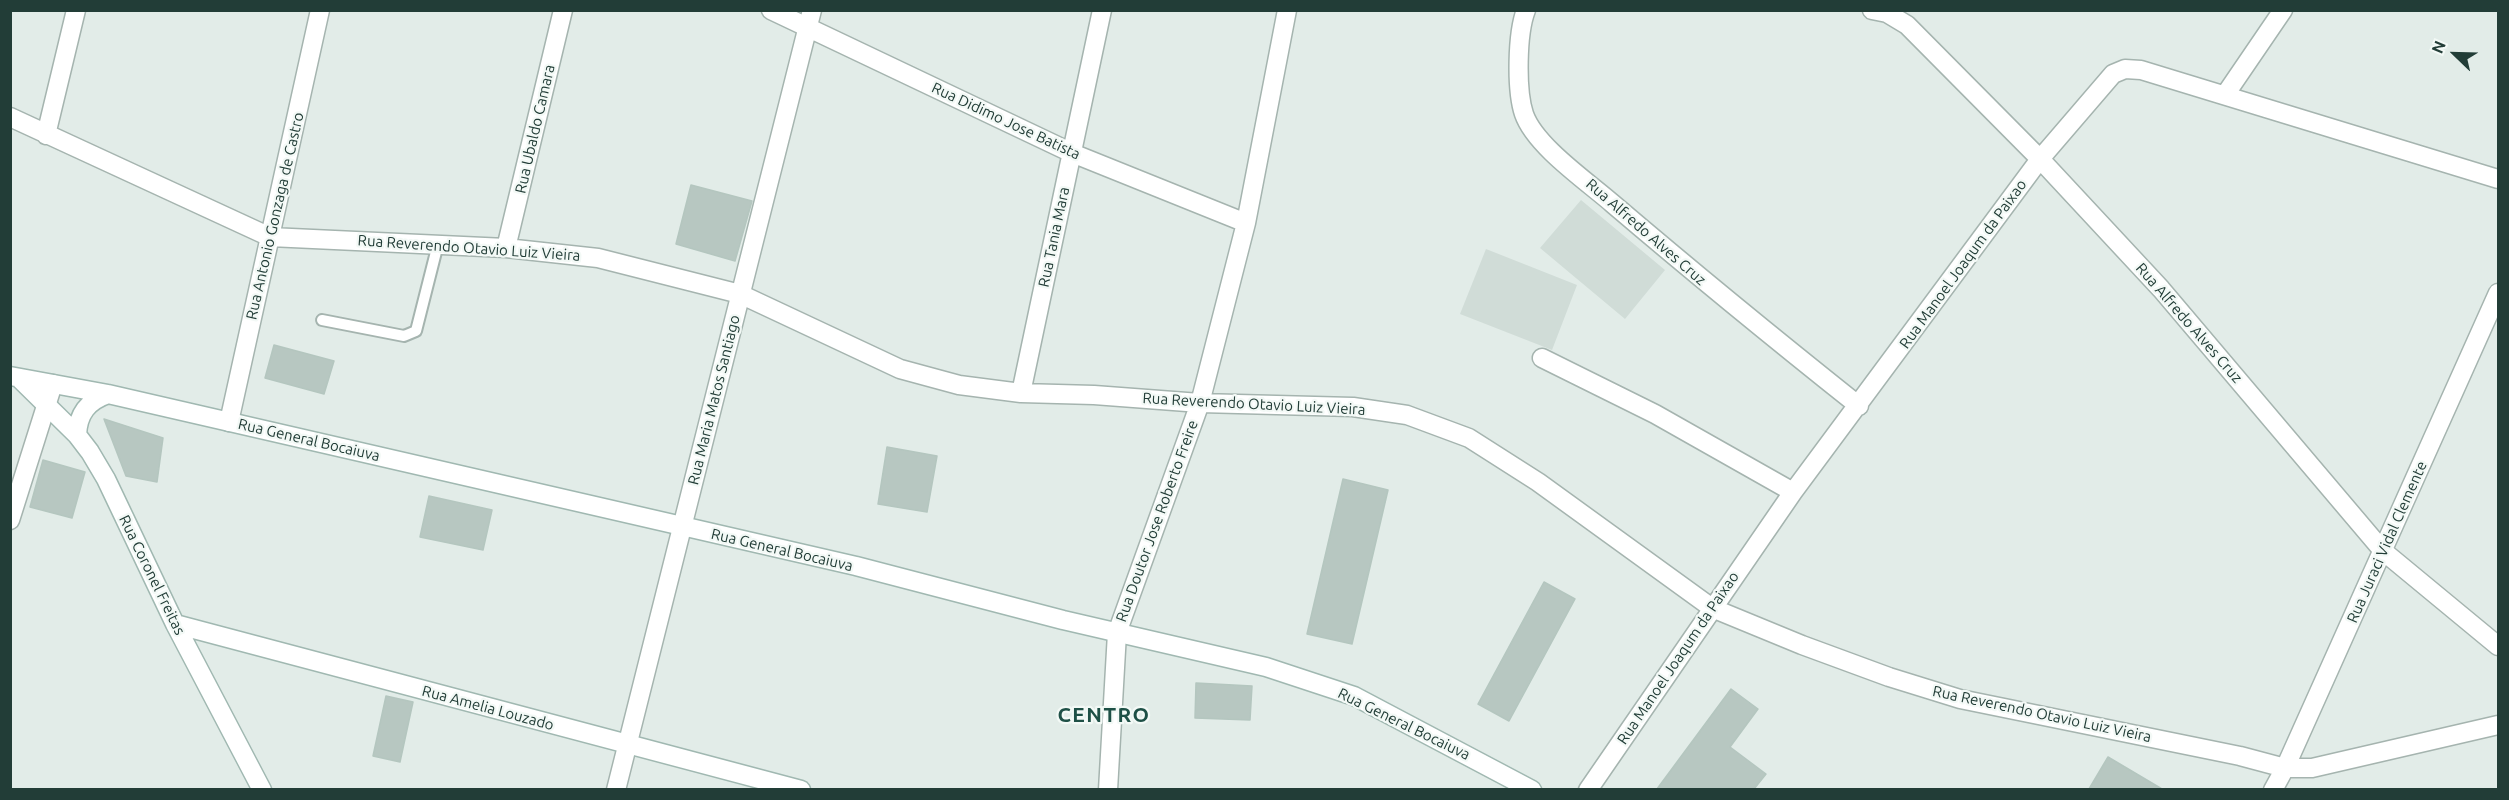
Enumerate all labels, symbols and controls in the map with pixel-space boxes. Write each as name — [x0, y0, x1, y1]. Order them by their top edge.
north arrow — [2425, 24, 2485, 84]
text: N — [2428, 38, 2449, 56]
street label: Rua Ubaldo Camara — [511, 63, 559, 195]
street label: Rua Didimo Jose Batista — [929, 79, 1083, 163]
street label: Rua Antonio Gonzaga de Castro — [242, 111, 308, 321]
street label: Rua Alfredo Alves Cruz — [1582, 175, 1710, 289]
street label: Rua Manoel Joaqum da Paixao — [1896, 176, 2030, 352]
street label: Rua Tania Mara — [1035, 185, 1073, 289]
street label: Rua Reverendo Otavio Luiz Vieira — [357, 231, 581, 265]
street label: Rua Alfredo Alves Cruz — [2132, 259, 2246, 387]
street label: Rua Maria Matos Santiago — [684, 313, 744, 487]
street label: Rua Reverendo Otavio Luiz Vieira — [1142, 389, 1366, 419]
street label: Rua General Bocaiuva — [236, 415, 382, 465]
street label: Rua Doutor Jose Roberto Freire — [1112, 418, 1202, 624]
street label: Rua Juraci Vidal Clemente — [2343, 458, 2431, 626]
street label: Rua Coronel Freitas — [115, 512, 189, 638]
street label: Rua General Bocaiuva — [709, 525, 855, 575]
street label: Rua Manoel Joaqum da Paixao — [1613, 568, 1743, 748]
street label: Rua Amelia Louzado — [420, 682, 556, 734]
street label: Rua Reverendo Otavio Luiz Vieira — [1931, 682, 2153, 746]
street label: Rua General Bocaiuva — [1335, 684, 1473, 764]
district label: CENTRO — [1057, 702, 1151, 728]

